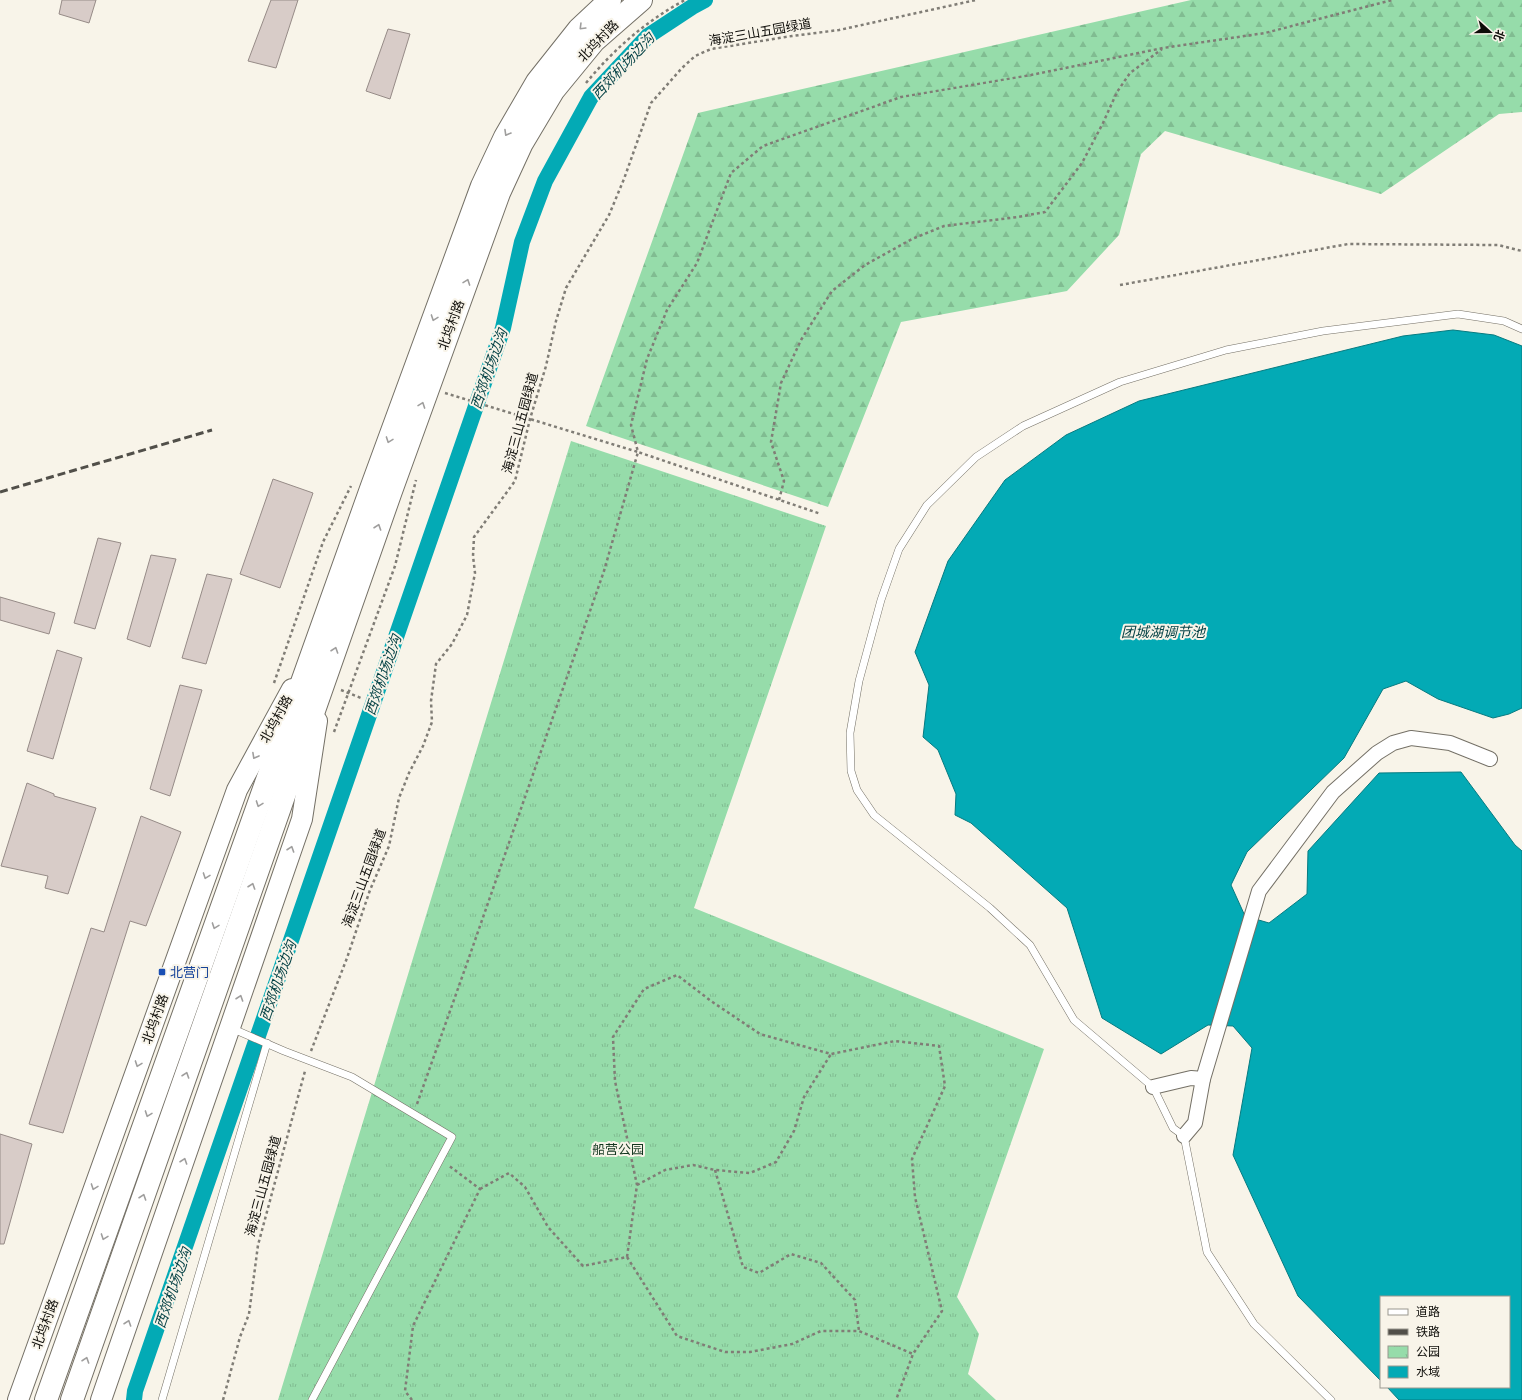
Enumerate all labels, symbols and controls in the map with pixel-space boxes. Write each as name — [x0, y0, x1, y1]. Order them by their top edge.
north arrow — [1470, 12, 1510, 52]
street label: 海淀三山五园绿道 — [707, 15, 813, 49]
street label: 北坞村路 — [574, 16, 622, 66]
one-way arrow — [579, 22, 587, 29]
water label: 西郊机场边沟 — [588, 28, 660, 103]
text: 北 — [1491, 28, 1508, 43]
one-way arrow — [505, 129, 512, 136]
one-way arrow — [462, 279, 470, 286]
street label: 北坞村路 — [434, 298, 468, 352]
one-way arrow — [430, 315, 438, 322]
water label: 西郊机场边沟 — [467, 324, 512, 412]
street label: 海淀三山五园绿道 — [498, 371, 542, 475]
one-way arrow — [418, 401, 426, 408]
one-way arrow — [386, 437, 394, 444]
one-way arrow — [374, 524, 382, 531]
water label: 团城湖调节池 — [1121, 623, 1207, 641]
water label: 西郊机场边沟 — [361, 630, 406, 718]
one-way arrow — [330, 646, 339, 653]
street label: 北坞村路 — [256, 692, 296, 746]
one-way arrow — [253, 752, 260, 759]
one-way arrow — [255, 800, 264, 807]
street label: 海淀三山五园绿道 — [338, 826, 390, 930]
one-way arrow — [287, 845, 295, 852]
one-way arrow — [202, 872, 211, 879]
one-way arrow — [247, 883, 256, 890]
one-way arrow — [212, 922, 220, 929]
water label: 西郊机场边沟 — [256, 936, 301, 1024]
place label: 北营门 — [170, 964, 209, 981]
marker: 北营门 — [157, 967, 167, 977]
street label: 北坞村路 — [138, 992, 172, 1046]
one-way arrow — [235, 995, 244, 1002]
one-way arrow — [135, 1061, 143, 1068]
one-way arrow — [181, 1071, 190, 1078]
one-way arrow — [144, 1111, 152, 1118]
street label: 海淀三山五园绿道 — [241, 1134, 285, 1238]
park label: 船营公园 — [592, 1141, 644, 1158]
one-way arrow — [179, 1157, 188, 1164]
one-way arrow — [91, 1183, 99, 1190]
one-way arrow — [138, 1194, 147, 1201]
one-way arrow — [100, 1233, 109, 1240]
water label: 西郊机场边沟 — [151, 1243, 196, 1331]
legend — [1380, 1296, 1510, 1388]
street label: 北坞村路 — [28, 1297, 62, 1351]
text: 道路 — [1416, 1304, 1440, 1319]
one-way arrow — [123, 1320, 131, 1327]
text: 铁路 — [1416, 1324, 1440, 1339]
text: 公园 — [1416, 1344, 1440, 1359]
one-way arrow — [81, 1356, 90, 1363]
text: 水域 — [1416, 1364, 1440, 1379]

